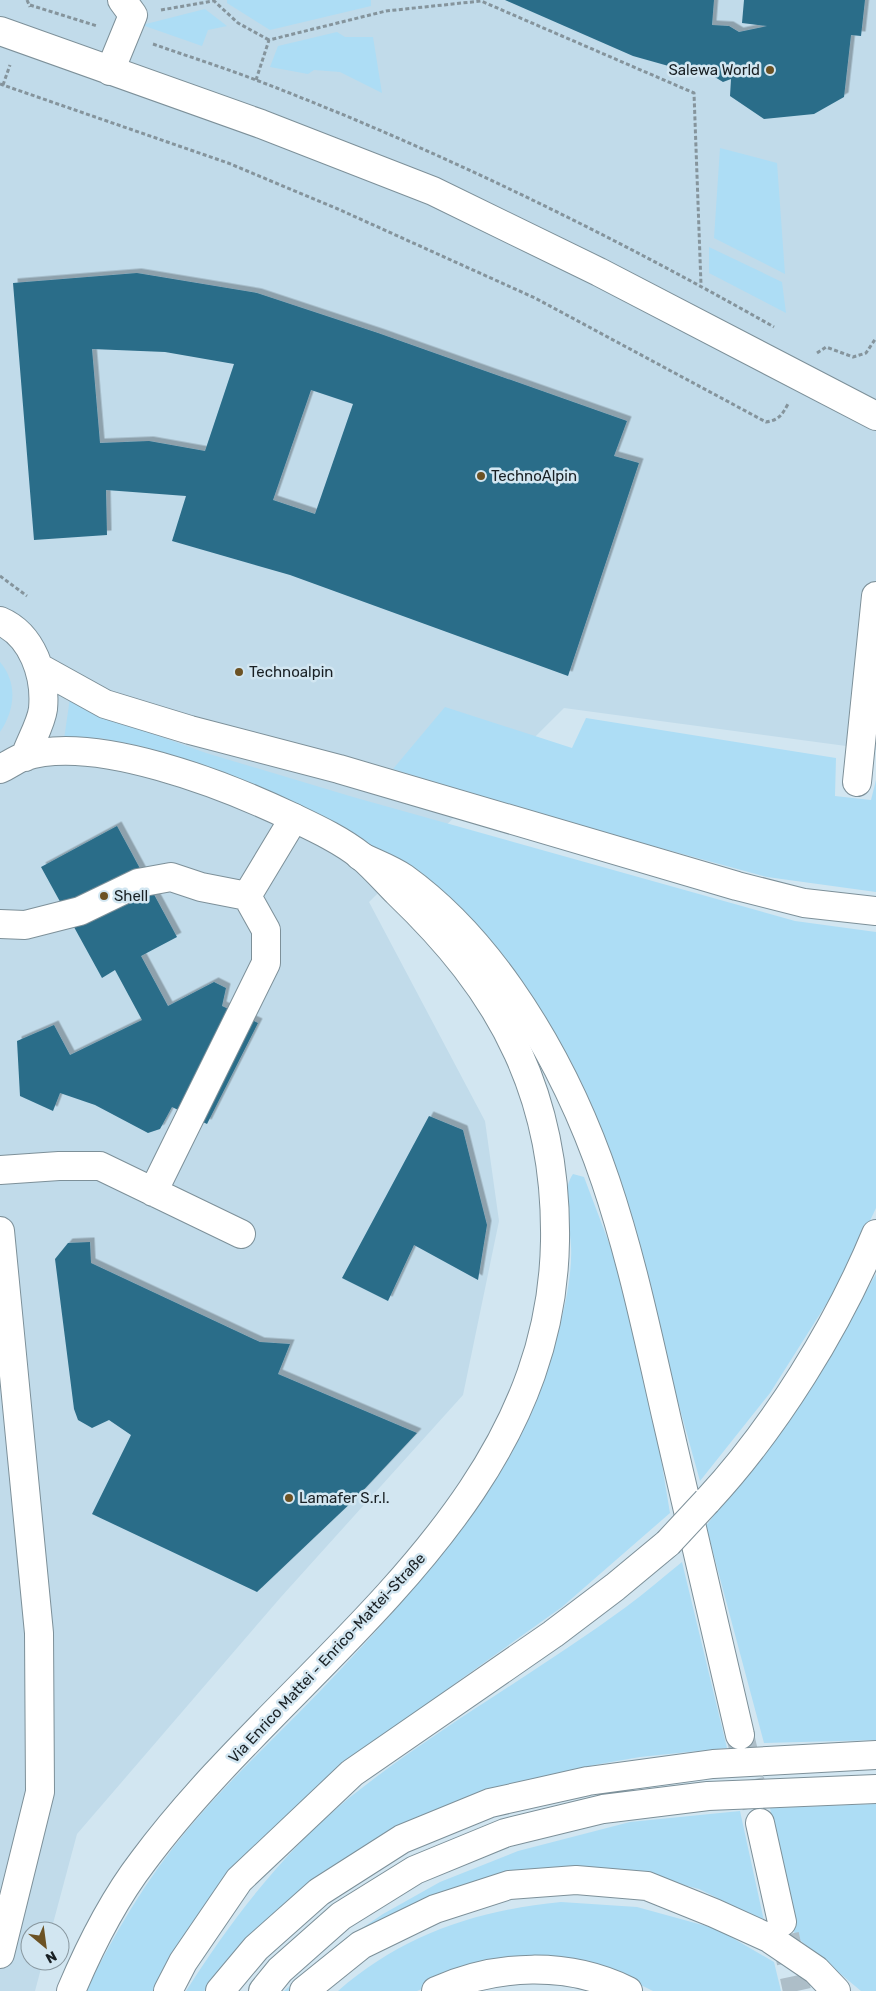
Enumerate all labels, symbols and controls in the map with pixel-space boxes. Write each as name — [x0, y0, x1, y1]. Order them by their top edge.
place label: Salewa World — [668, 61, 760, 79]
marker: Salewa World — [764, 64, 776, 76]
place label: TechnoAlpin — [491, 467, 577, 485]
marker: TechnoAlpin — [475, 470, 487, 482]
place label: Technoalpin — [249, 663, 333, 681]
marker: Technoalpin — [233, 666, 245, 678]
place label: Shell — [114, 887, 148, 905]
marker: Shell — [98, 890, 110, 902]
place label: Lamafer S.r.l. — [299, 1489, 390, 1507]
marker: Lamafer S.r.l. — [283, 1492, 295, 1504]
street label: Via Enrico Mattei - Enrico-Mattei-Straße — [225, 1549, 429, 1767]
north arrow — [20, 1921, 70, 1971]
text: N — [43, 1947, 60, 1967]

